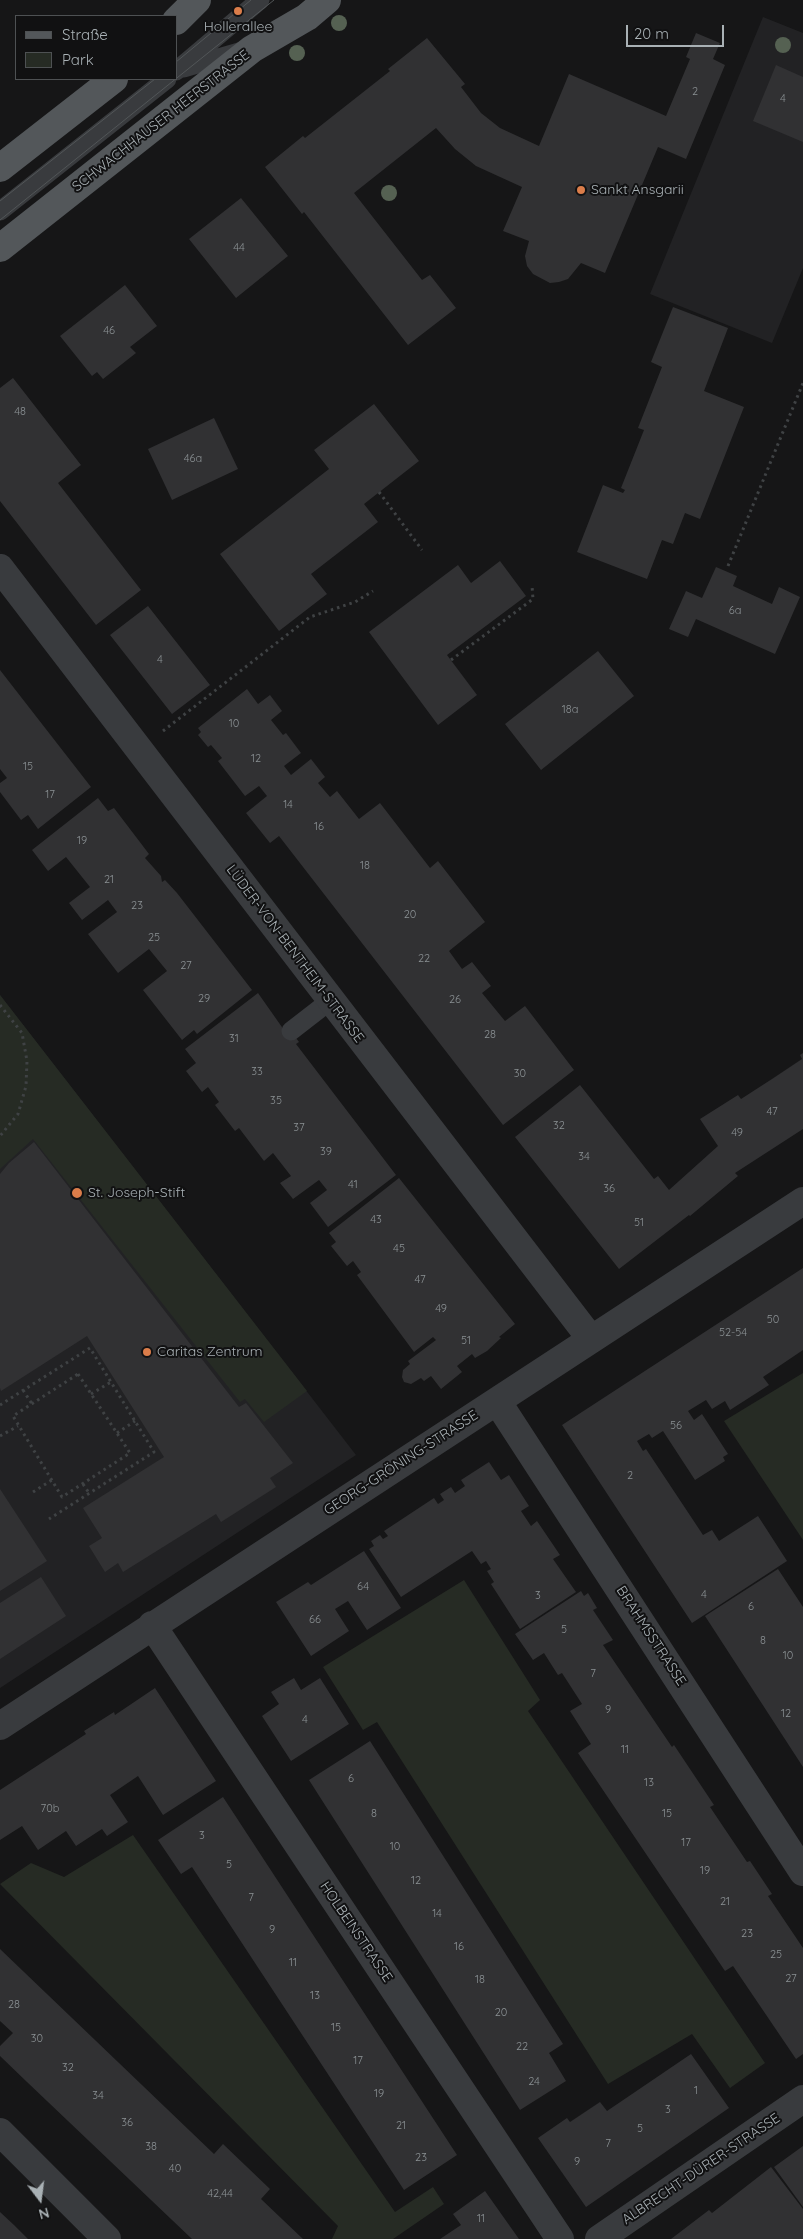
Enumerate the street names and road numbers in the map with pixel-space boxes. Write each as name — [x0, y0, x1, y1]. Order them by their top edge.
street label: SCHWACHHAUSER HEERSTRASSE — [69, 47, 253, 195]
street label: LÜDER-VON-BENTHEIM-STRASSE — [223, 862, 367, 1046]
street label: GEORG-GRÖNING-STRASSE — [321, 1407, 481, 1519]
street label: BRAHMSSTRASSE — [612, 1583, 690, 1689]
street label: HOLBEINSTRASSE — [316, 1879, 396, 1985]
street label: ALBRECHT-DÜRER-STRASSE — [619, 2110, 783, 2228]

